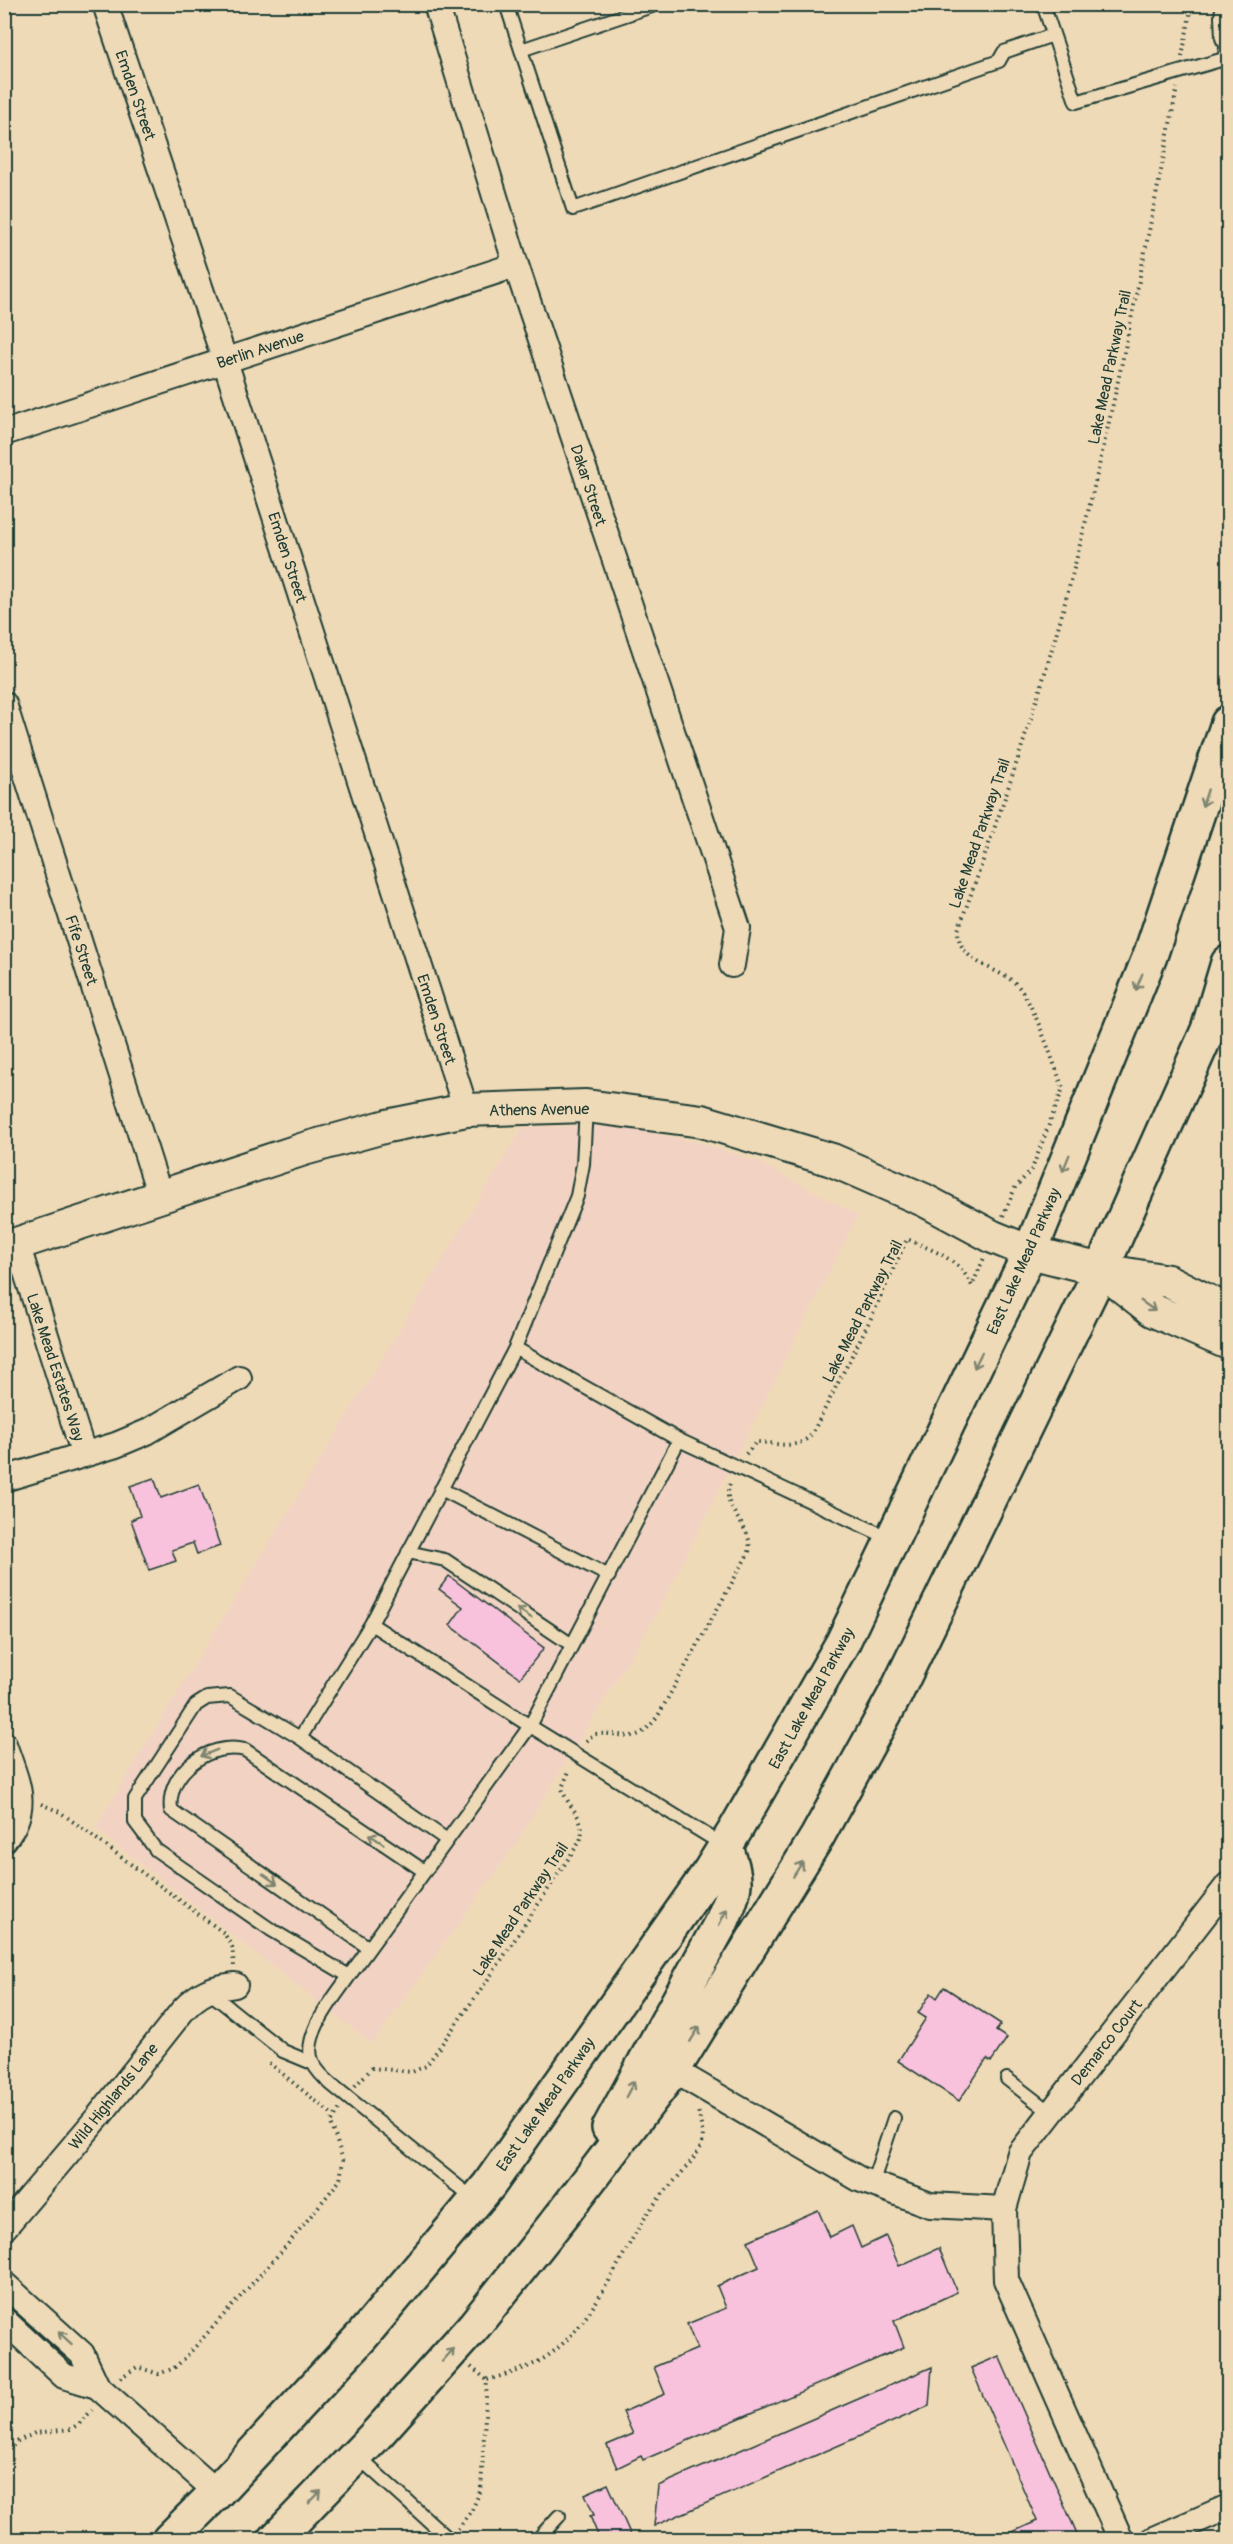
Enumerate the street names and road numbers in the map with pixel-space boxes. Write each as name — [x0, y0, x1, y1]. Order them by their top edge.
street label: Emden Street — [110, 48, 160, 144]
street label: Lake Mead Parkway Trail — [1084, 288, 1136, 446]
street label: Berlin Avenue — [214, 326, 307, 374]
street label: Dakar Street — [566, 442, 611, 529]
street label: Emden Street — [263, 510, 311, 606]
street label: Lake Mead Parkway Trail — [945, 756, 1015, 911]
street label: Fife Street — [60, 913, 102, 989]
street label: Emden Street — [412, 972, 460, 1068]
street label: Athens Avenue — [489, 1099, 590, 1121]
street label: East Lake Mead Parkway — [983, 1185, 1065, 1338]
street label: Lake Mead Parkway Trail — [818, 1237, 908, 1386]
street label: Lake Mead Estates Way — [22, 1291, 88, 1444]
street label: East Lake Mead Parkway — [765, 1624, 859, 1773]
street label: Lake Mead Parkway Trail — [469, 1839, 573, 1980]
street label: Demarco Court — [1067, 1995, 1147, 2090]
street label: East Lake Mead Parkway — [492, 2034, 600, 2175]
street label: Wild Highlands Lane — [65, 2039, 163, 2154]

